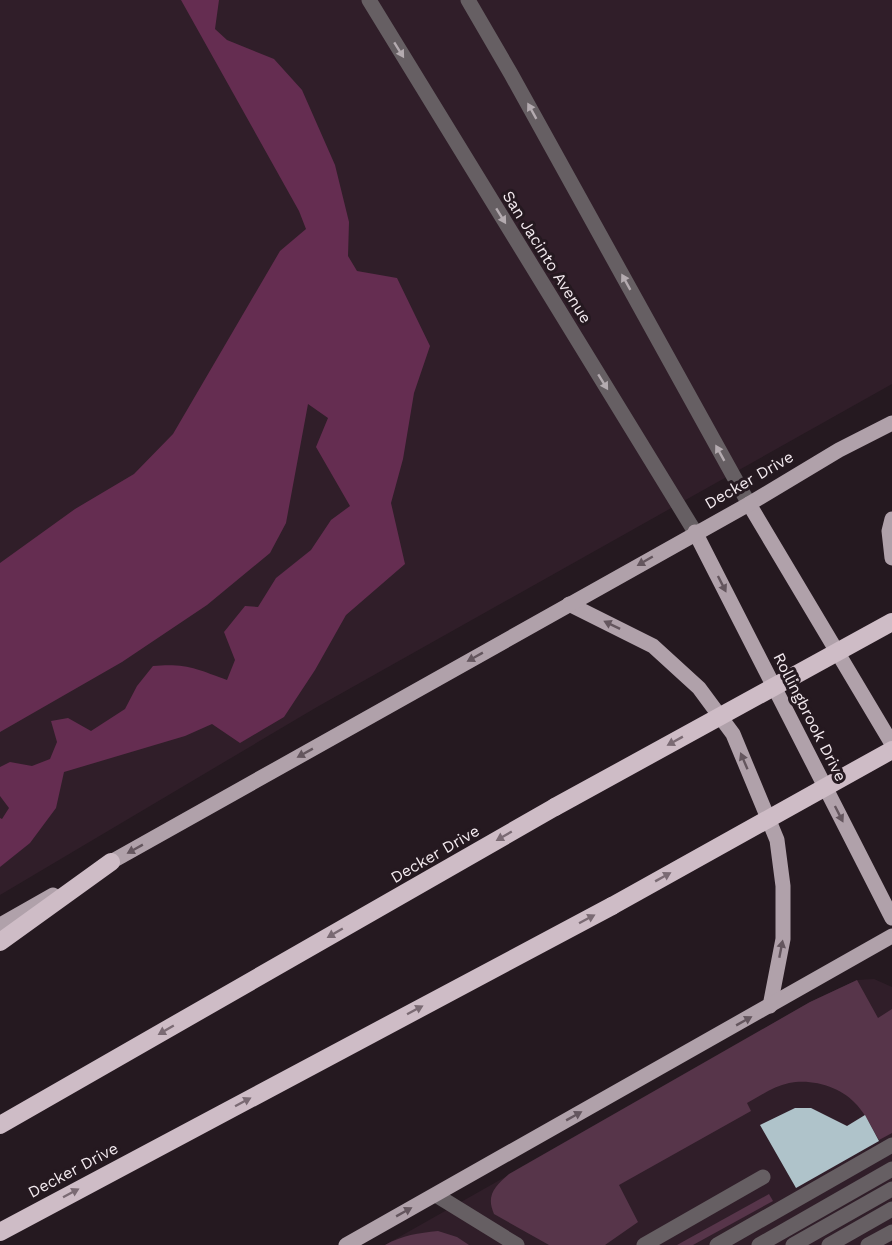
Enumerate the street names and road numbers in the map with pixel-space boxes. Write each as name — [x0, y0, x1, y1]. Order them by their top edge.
street label: San Jacinto Avenue — [498, 187, 596, 327]
street label: Decker Drive — [701, 447, 797, 513]
street label: Rollingbrook Drive — [769, 649, 851, 785]
street label: Decker Drive — [387, 821, 483, 887]
street label: Decker Drive — [25, 1138, 121, 1202]

